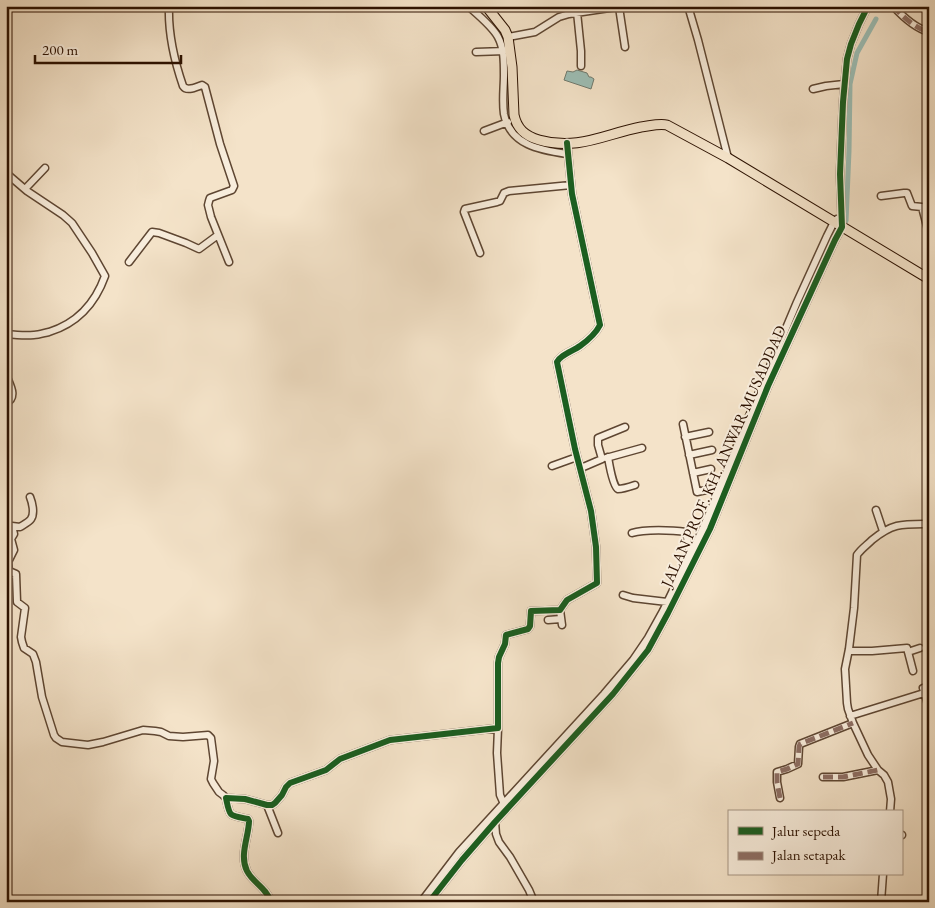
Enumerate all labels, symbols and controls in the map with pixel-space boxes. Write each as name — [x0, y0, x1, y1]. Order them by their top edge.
scale bar — [35, 32, 181, 64]
text: 200 m — [42, 40, 79, 59]
street label: JALAN PROF. KH. ANWAR MUSADDAD — [655, 322, 791, 592]
legend — [728, 810, 902, 876]
text: Jalur sepeda — [770, 821, 840, 840]
text: Jalan setapak — [770, 845, 846, 864]

